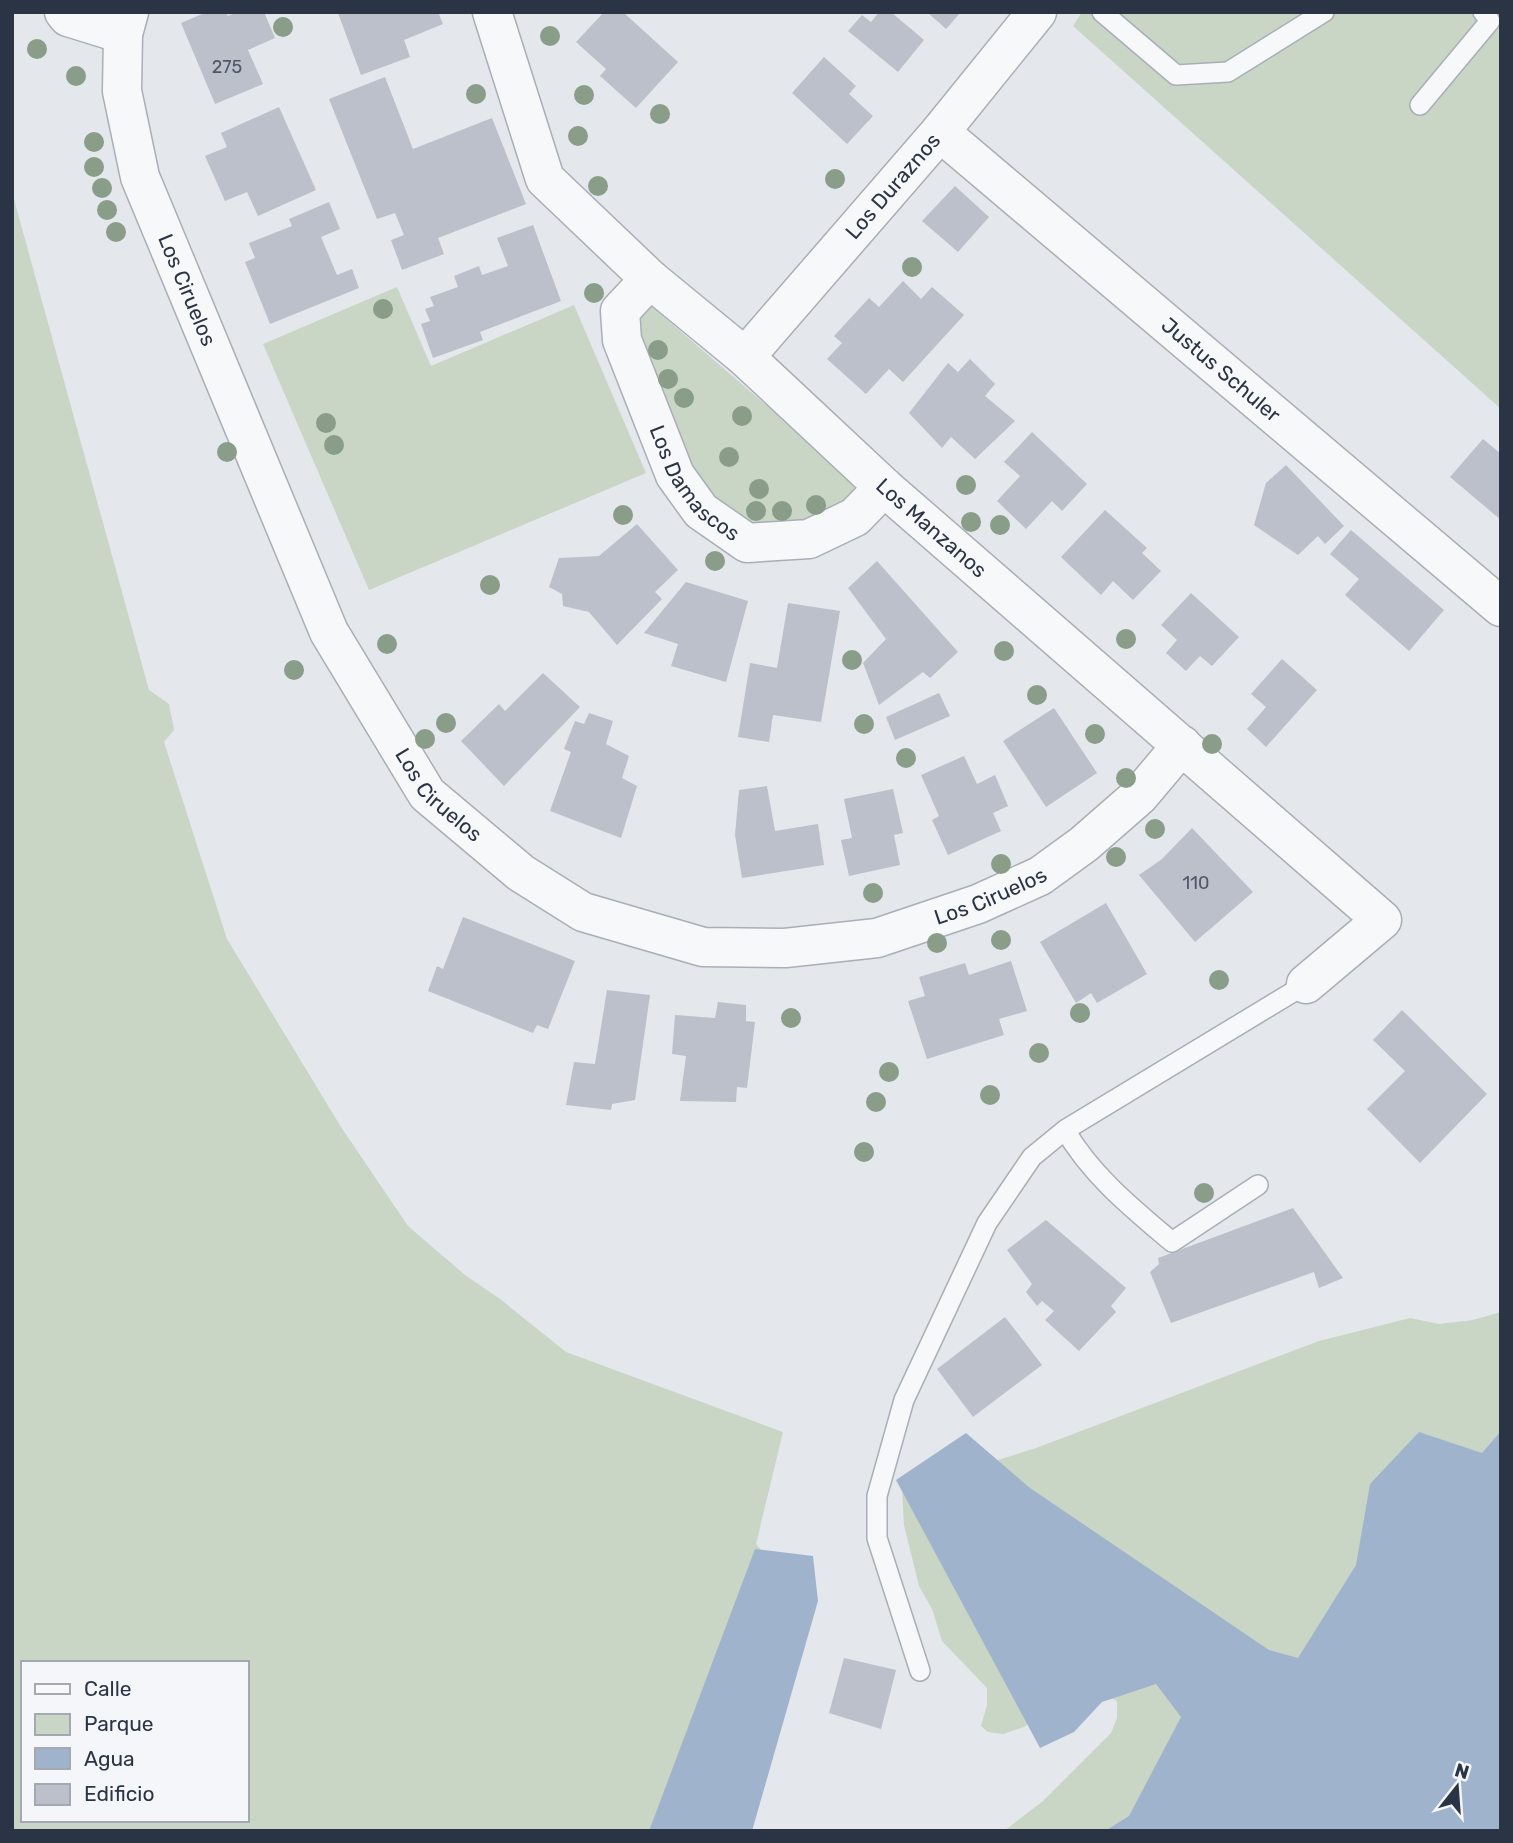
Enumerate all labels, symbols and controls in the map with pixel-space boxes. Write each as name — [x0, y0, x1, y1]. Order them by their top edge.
house number: 275 — [212, 56, 242, 78]
street label: Los Duraznos — [840, 128, 945, 244]
street label: Los Ciruelos — [153, 230, 222, 349]
street label: Justus Schuler — [1157, 312, 1286, 427]
street label: Los Damascos — [645, 421, 745, 546]
street label: Los Manzanos — [871, 473, 992, 582]
street label: Los Ciruelos — [390, 743, 487, 847]
street label: Los Ciruelos — [931, 862, 1052, 930]
house number: 110 — [1183, 872, 1209, 894]
legend — [21, 1661, 248, 1822]
text: Calle — [84, 1676, 132, 1701]
text: Parque — [84, 1711, 154, 1736]
text: Agua — [84, 1746, 135, 1771]
north arrow — [1422, 1752, 1492, 1822]
text: N — [1452, 1758, 1472, 1784]
text: Edificio — [84, 1781, 154, 1806]

